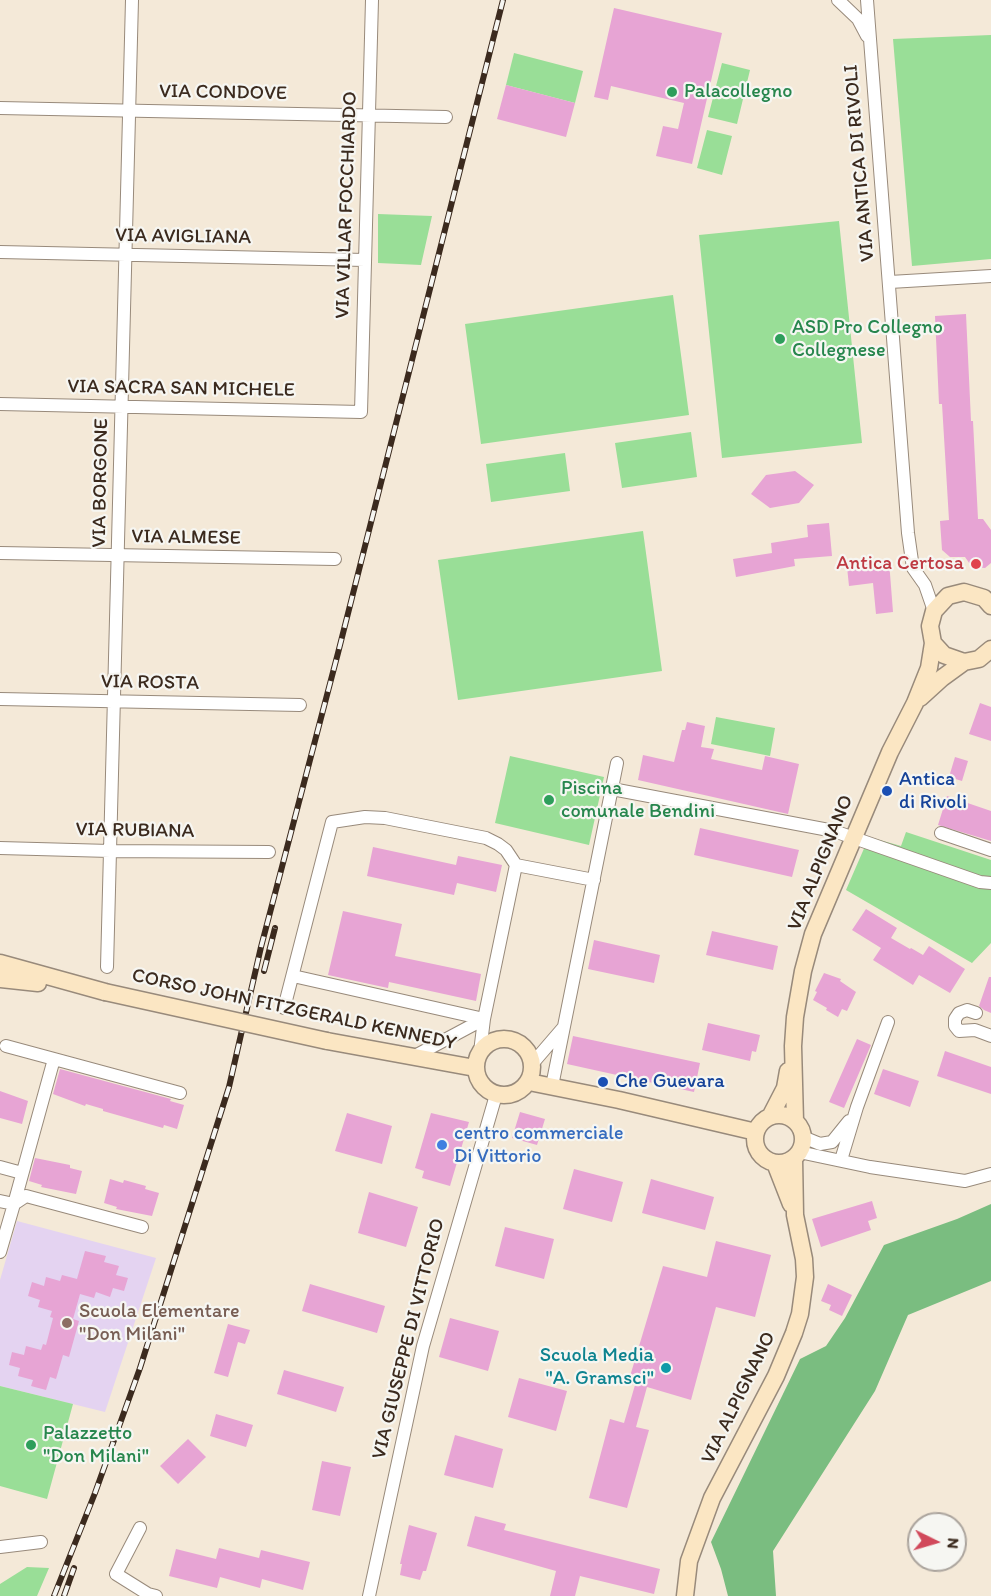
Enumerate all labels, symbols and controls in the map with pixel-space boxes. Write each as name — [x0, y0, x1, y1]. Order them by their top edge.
street label: VIA ANTICA DI RIVOLI — [839, 63, 881, 263]
street label: VIA CONDOVE — [159, 80, 287, 106]
place label: Palacollegno — [684, 80, 792, 104]
marker: Palacollegno — [665, 85, 679, 99]
street label: VIA VILLAR FOCCHIARDO — [331, 91, 363, 319]
street label: VIA AVIGLIANA — [115, 224, 251, 250]
place label: ASD Pro Collegno Collegnese — [792, 316, 943, 363]
marker: ASD Pro Collegno Collegnese — [773, 332, 787, 346]
street label: VIA SACRA SAN MICHELE — [67, 375, 295, 403]
street label: VIA BORGONE — [88, 418, 114, 548]
street label: VIA ALMESE — [131, 525, 241, 551]
place label: Antica Certosa — [836, 552, 964, 576]
marker: Antica Certosa — [969, 557, 983, 571]
street label: VIA ROSTA — [101, 670, 199, 696]
place label: Antica di Rivoli — [899, 768, 967, 815]
place label: Piscina comunale Bendini — [561, 777, 715, 824]
marker: Antica di Rivoli — [880, 784, 894, 798]
street label: VIA ALPIGNANO — [783, 792, 859, 934]
marker: Piscina comunale Bendini — [542, 793, 556, 807]
street label: VIA RUBIANA — [75, 818, 195, 844]
street label: CORSO JOHN FITZGERALD KENNEDY — [130, 964, 458, 1056]
place label: Che Guevara — [615, 1070, 725, 1094]
marker: Che Guevara — [596, 1075, 610, 1089]
place label: centro commerciale Di Vittorio — [454, 1122, 623, 1169]
marker: centro commerciale Di Vittorio — [435, 1138, 449, 1152]
street label: VIA GIUSEPPE DI VITTORIO — [367, 1216, 451, 1462]
place label: Scuola Elementare "Don Milani" — [79, 1300, 240, 1347]
marker: Scuola Elementare "Don Milani" — [60, 1316, 74, 1330]
street label: VIA ALPIGNANO — [697, 1328, 781, 1468]
place label: Scuola Media "A. Gramsci" — [540, 1344, 654, 1391]
marker: Scuola Media "A. Gramsci" — [659, 1361, 673, 1375]
place label: Palazzetto "Don Milani" — [43, 1422, 149, 1469]
marker: Palazzetto "Don Milani" — [24, 1438, 38, 1452]
north arrow — [907, 1512, 967, 1572]
text: N — [944, 1537, 963, 1550]

